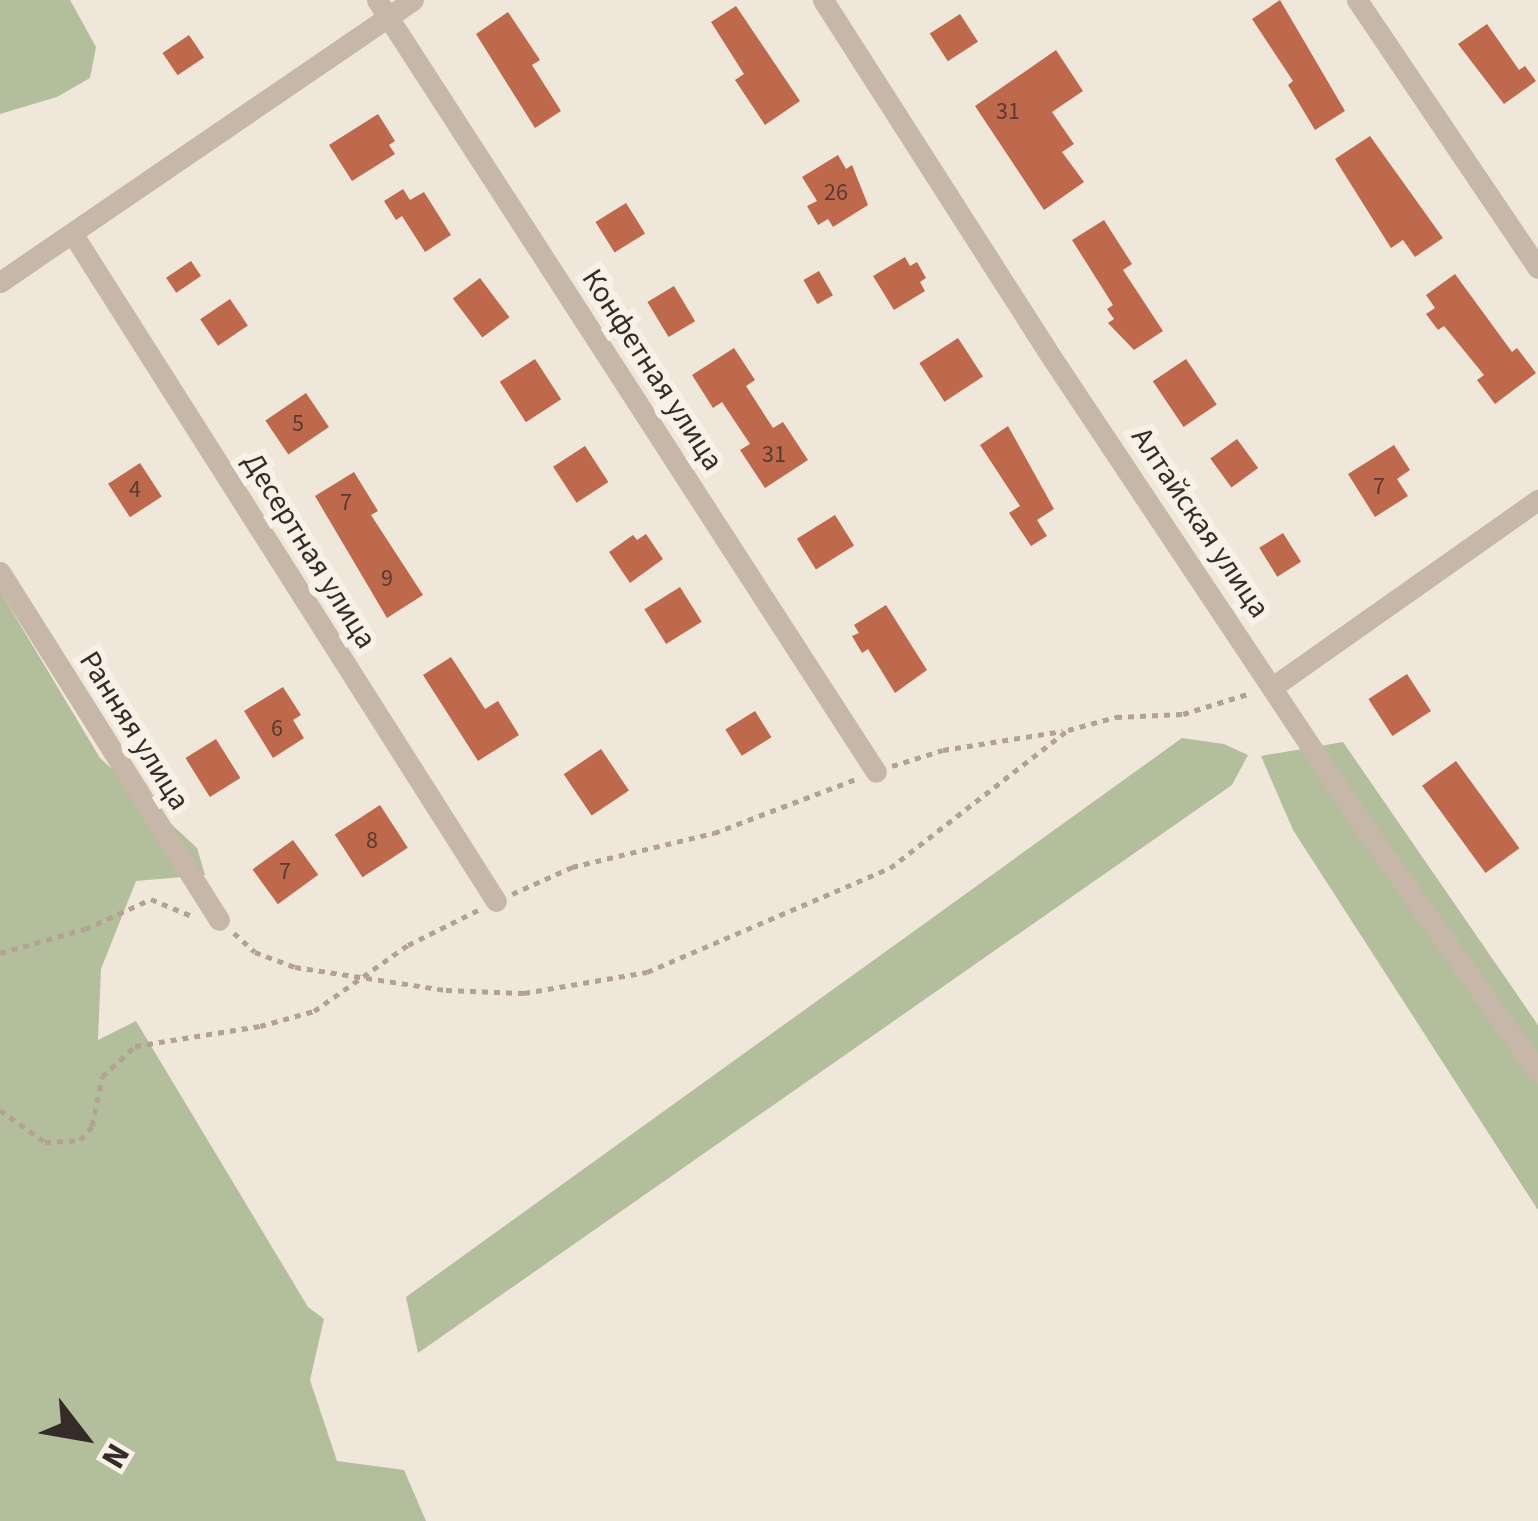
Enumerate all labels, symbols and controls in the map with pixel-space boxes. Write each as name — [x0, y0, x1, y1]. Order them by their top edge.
house number: 31 — [996, 98, 1020, 126]
house number: 26 — [824, 179, 848, 207]
street label: Конфетная улица — [574, 263, 730, 477]
house number: 5 — [292, 410, 304, 438]
street label: Алтайская улица — [1123, 421, 1277, 625]
house number: 31 — [762, 441, 786, 469]
street label: Десертная улица — [234, 446, 384, 656]
house number: 7 — [1373, 473, 1385, 501]
house number: 4 — [129, 476, 141, 504]
house number: 7 — [340, 489, 352, 517]
house number: 9 — [381, 565, 393, 593]
street label: Ранняя улица — [71, 645, 197, 817]
house number: 6 — [271, 715, 283, 743]
house number: 8 — [366, 827, 378, 855]
house number: 7 — [279, 858, 291, 886]
north arrow — [24, 1377, 144, 1497]
text: N — [89, 1434, 141, 1477]

